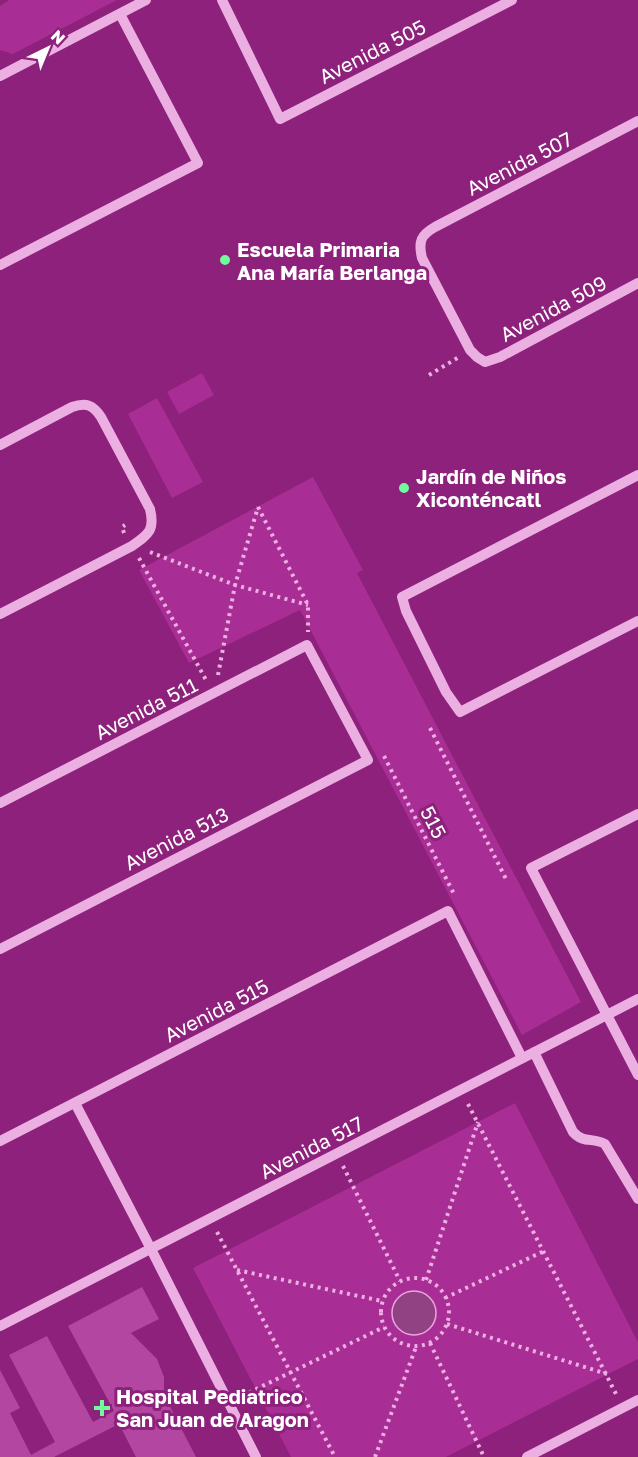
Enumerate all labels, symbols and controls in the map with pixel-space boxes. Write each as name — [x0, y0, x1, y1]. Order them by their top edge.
street label: Avenida 505 — [315, 14, 429, 88]
north arrow — [18, 18, 78, 78]
text: N — [47, 26, 70, 48]
street label: Avenida 507 — [462, 126, 576, 200]
place label: Escuela Primaria Ana María Berlanga — [237, 237, 427, 284]
marker: Escuela Primaria Ana María Berlanga — [218, 253, 232, 267]
street label: Avenida 509 — [496, 270, 610, 346]
place label: Jardín de Niños Xiconténcatl — [416, 464, 566, 511]
marker: Jardín de Niños Xiconténcatl — [397, 481, 411, 495]
street label: Avenida 511 — [91, 672, 202, 744]
street label: Avenida 513 — [120, 801, 232, 875]
street label: 515 — [416, 802, 452, 842]
street label: Avenida 515 — [160, 973, 272, 1047]
street label: Avenida 517 — [255, 1111, 367, 1183]
place label: Hospital Pediatrico San Juan de Aragon — [116, 1384, 309, 1431]
marker: Hospital Pediatrico San Juan de Aragon — [93, 1399, 111, 1417]

